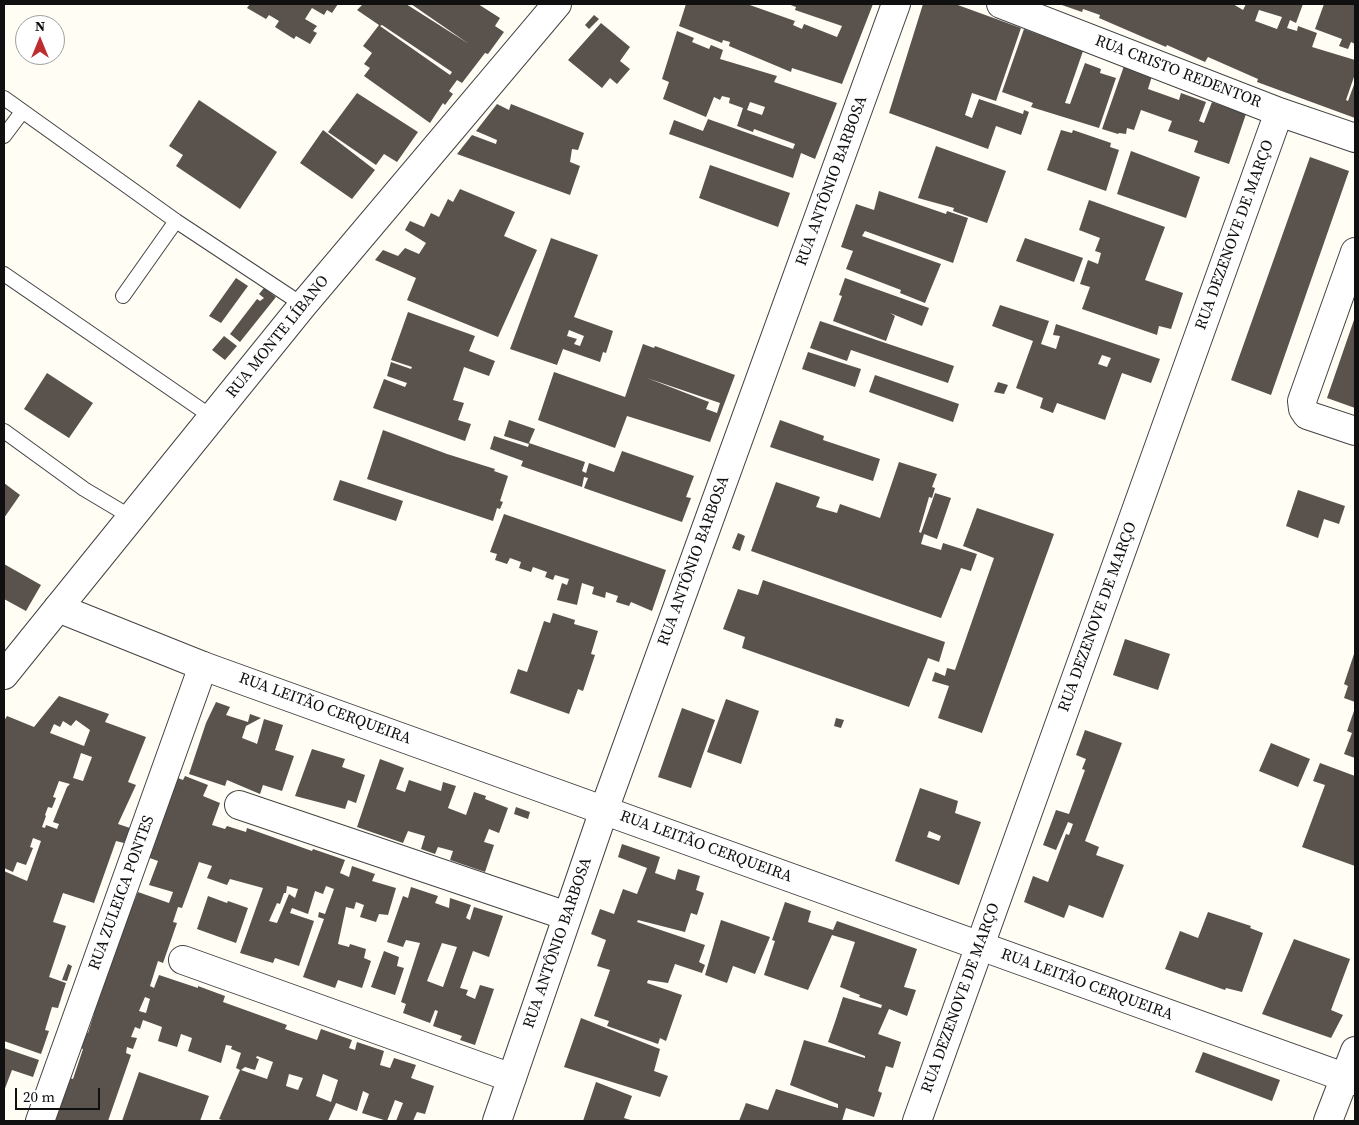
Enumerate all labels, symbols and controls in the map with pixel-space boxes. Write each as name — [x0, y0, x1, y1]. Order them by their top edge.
north arrow — [15, 15, 65, 65]
text: N — [35, 16, 45, 36]
street label: RUA CRISTO REDENTOR — [1092, 31, 1264, 113]
street label: RUA ANTÔNIO BARBOSA — [792, 93, 872, 269]
street label: RUA DEZENOVE DE MARÇO — [1192, 137, 1278, 333]
street label: RUA MONTE LÍBANO — [223, 272, 333, 402]
street label: RUA ANTÔNIO BARBOSA — [654, 473, 734, 649]
street label: RUA DEZENOVE DE MARÇO — [1055, 519, 1141, 715]
street label: RUA LEITÃO CERQUEIRA — [236, 669, 414, 749]
street label: RUA LEITÃO CERQUEIRA — [617, 807, 795, 887]
street label: RUA ZULEICA PONTES — [85, 813, 159, 973]
street label: RUA ANTÔNIO BARBOSA — [520, 855, 596, 1031]
street label: RUA DEZENOVE DE MARÇO — [918, 900, 1004, 1096]
street label: RUA LEITÃO CERQUEIRA — [998, 945, 1176, 1025]
scale bar — [18, 1078, 102, 1110]
text: 20 m — [23, 1086, 55, 1107]

